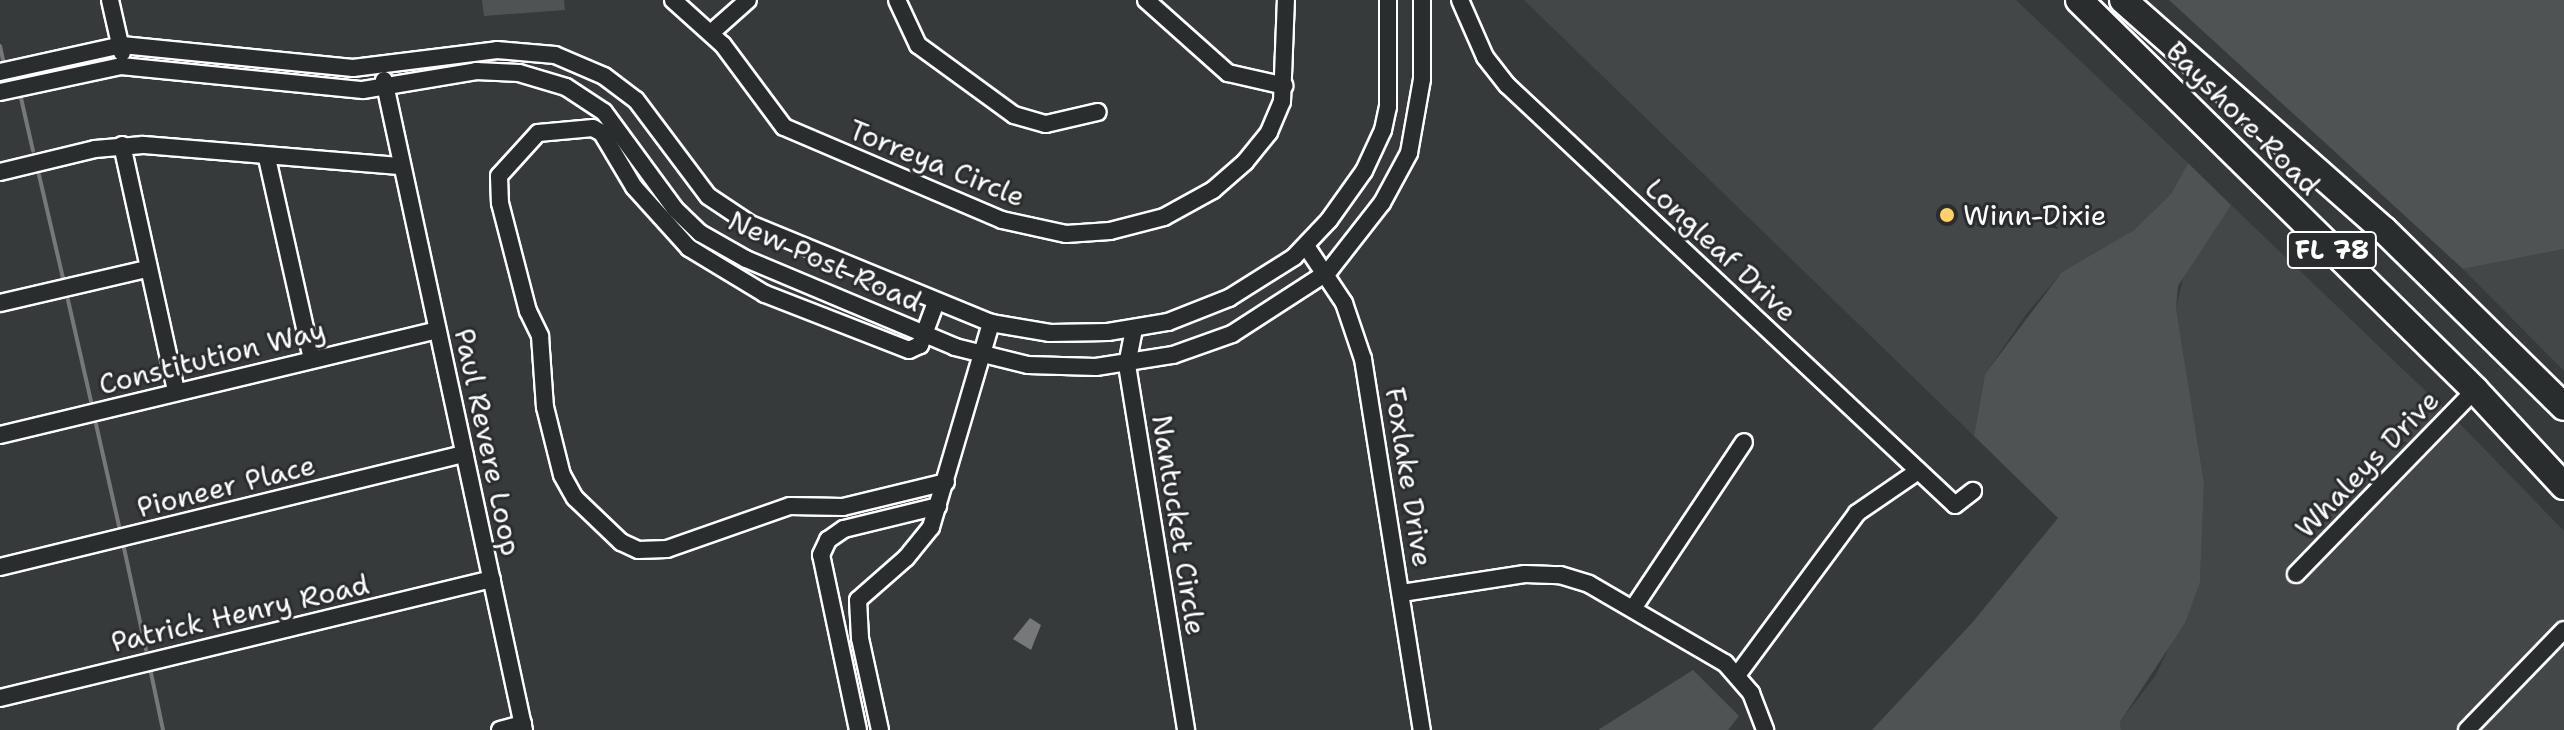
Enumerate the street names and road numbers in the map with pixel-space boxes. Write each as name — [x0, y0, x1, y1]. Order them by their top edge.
street label: Bayshore Road — [2159, 34, 2327, 202]
street label: Torreya Circle — [844, 112, 1030, 214]
street label: Longleaf Drive — [1638, 171, 1804, 329]
street label: New Post Road — [723, 203, 927, 319]
road number: FL 78 — [2286, 228, 2378, 272]
street label: Constitution Way — [95, 313, 329, 401]
street label: Paul Revere Loop — [447, 325, 529, 559]
street label: Whaleys Drive — [2288, 383, 2446, 545]
street label: Foxlake Drive — [1378, 385, 1440, 569]
street label: Nantucket Circle — [1145, 412, 1213, 638]
street label: Pioneer Place — [133, 448, 319, 524]
street label: Patrick Henry Road — [108, 567, 372, 659]

